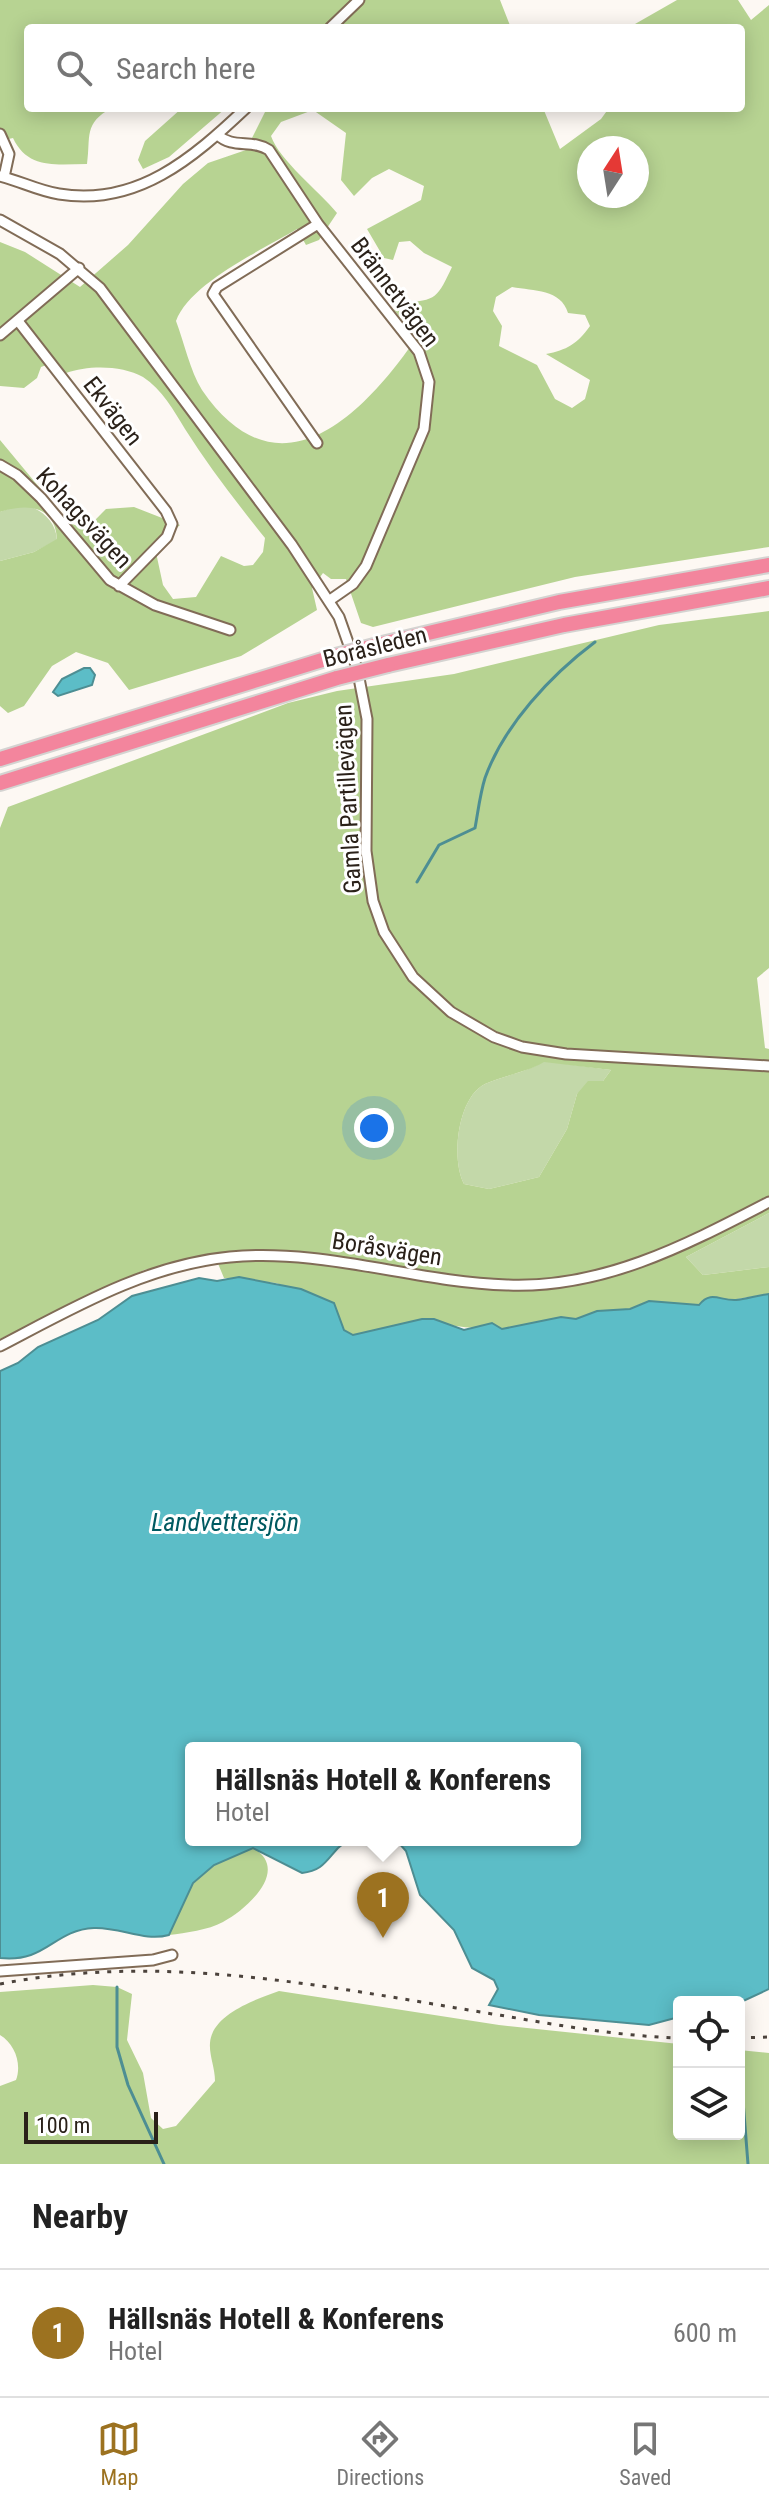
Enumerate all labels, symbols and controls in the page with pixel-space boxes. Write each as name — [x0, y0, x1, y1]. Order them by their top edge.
search box — [24, 24, 745, 112]
icon: search — [52, 46, 96, 90]
text: Search here — [116, 51, 256, 86]
north arrow — [577, 136, 649, 208]
street label: Brännetvägen — [345, 232, 445, 352]
street label: Ekvägen — [78, 371, 148, 451]
street label: Kohagsvägen — [30, 462, 138, 574]
street label: Boråsleden — [320, 621, 430, 673]
street label: Gamla Partillevägen — [329, 703, 367, 895]
your location — [354, 1108, 394, 1148]
street label: Boråsvägen — [330, 1227, 444, 1271]
water label: Landvettersjön — [151, 1507, 299, 1537]
popup — [185, 1742, 581, 1846]
text: Hällsnäs Hotell & Konferens — [215, 1762, 551, 1797]
text: Hotel — [215, 1797, 270, 1827]
pin: 1 — [357, 1872, 409, 1938]
map controls — [673, 1996, 745, 2140]
button: locate — [673, 1996, 745, 2068]
button: layers — [673, 2068, 745, 2140]
scale bar — [24, 2108, 158, 2144]
text: 100 m — [36, 2113, 90, 2138]
text: Nearby — [32, 2196, 128, 2236]
text: Hällsnäs Hotell & Konferens — [108, 2301, 444, 2336]
text: 1 — [51, 2318, 65, 2348]
text: 600 m — [673, 2318, 737, 2348]
text: Hotel — [108, 2336, 163, 2366]
tab: Map — [97, 2417, 141, 2490]
tab: Directions — [336, 2417, 424, 2490]
tab: Saved — [619, 2417, 672, 2490]

